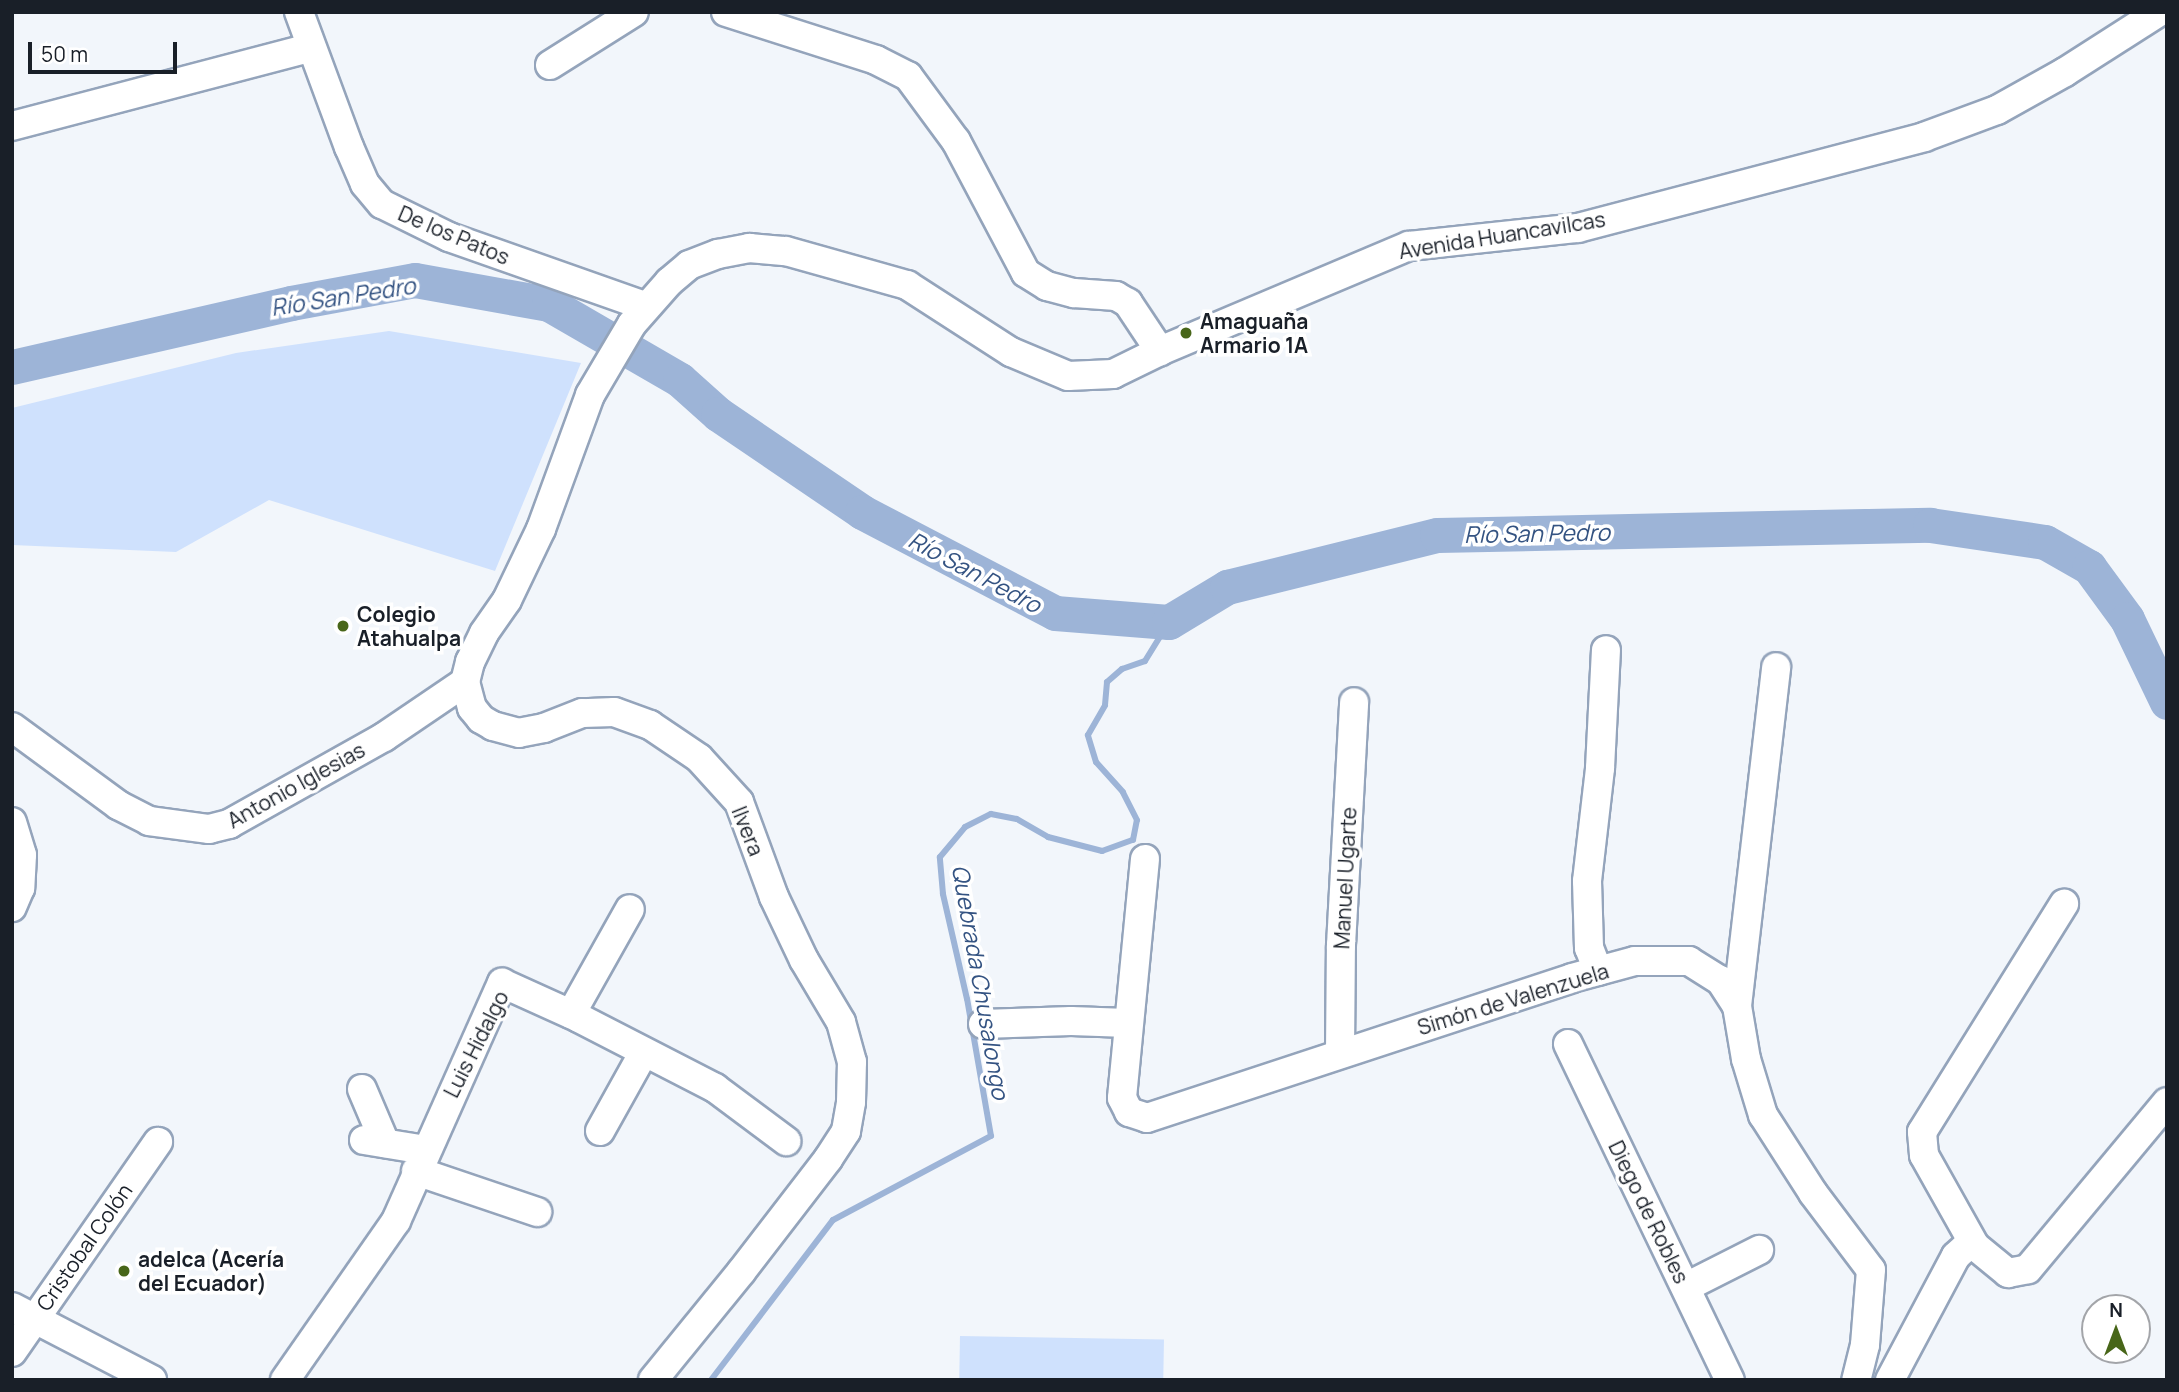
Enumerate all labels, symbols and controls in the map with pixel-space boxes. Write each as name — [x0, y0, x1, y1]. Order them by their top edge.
scale bar — [32, 28, 180, 72]
text: 50 m — [41, 40, 88, 68]
street label: De los Patos — [395, 200, 513, 270]
street label: Avenida Huancavilcas — [1397, 206, 1607, 264]
water label: Río San Pedro — [269, 271, 417, 321]
place label: Amaguaña Armario 1A — [1200, 308, 1308, 358]
marker: Amaguaña Armario 1A — [1178, 325, 1194, 341]
water label: Río San Pedro — [1464, 518, 1610, 548]
water label: Río San Pedro — [904, 526, 1046, 618]
place label: Colegio Atahualpa — [357, 601, 461, 651]
marker: Colegio Atahualpa — [335, 618, 351, 634]
street label: Antonio Iglesias — [223, 737, 369, 833]
street label: Ilvera — [727, 803, 769, 859]
street label: Manuel Ugarte — [1329, 806, 1361, 950]
water label: Quebrada Chusalongo — [947, 863, 1015, 1101]
street label: Simón de Valenzuela — [1414, 958, 1612, 1040]
street label: Luis Hidalgo — [438, 986, 514, 1102]
street label: Diego de Robles — [1604, 1137, 1694, 1287]
street label: Cristobal Colón — [31, 1179, 137, 1315]
place label: adelca (Acería del Ecuador) — [138, 1246, 284, 1296]
marker: adelca (Acería del Ecuador) — [116, 1263, 132, 1279]
north arrow — [2081, 1294, 2151, 1364]
text: N — [2109, 1297, 2123, 1323]

